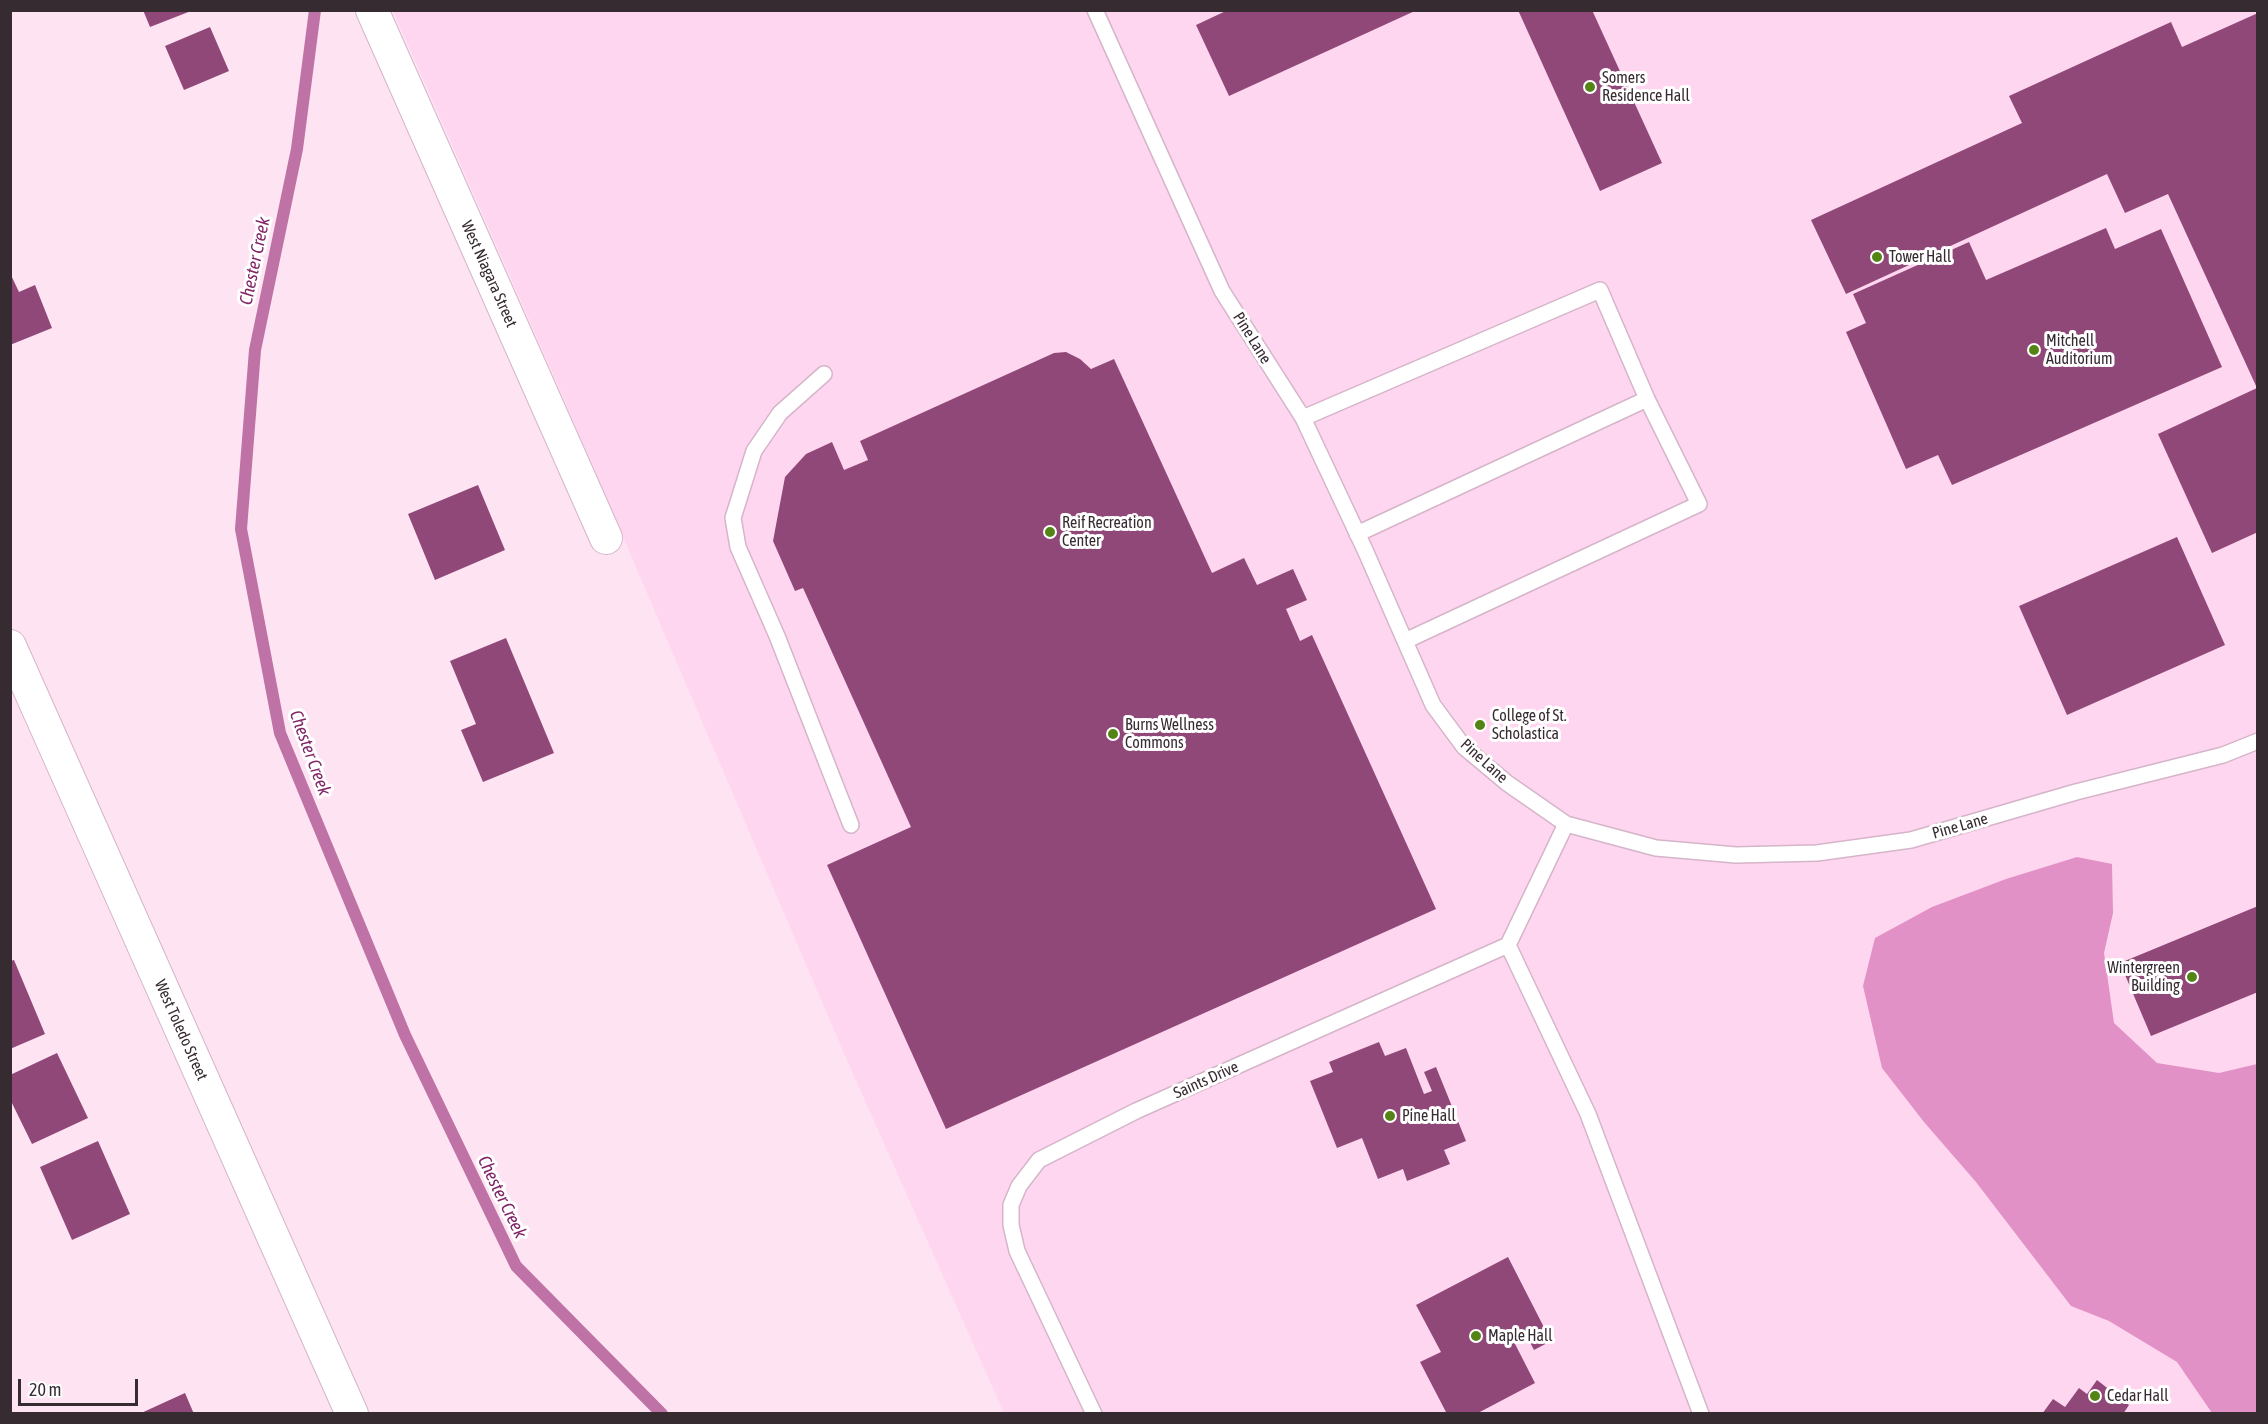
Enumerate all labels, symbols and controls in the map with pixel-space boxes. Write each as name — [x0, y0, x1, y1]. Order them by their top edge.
place label: Somers Residence Hall — [1602, 68, 1690, 106]
marker: Somers Residence Hall — [1583, 80, 1597, 94]
water label: Chester Creek — [235, 215, 275, 307]
street label: West Niagara Street — [457, 218, 521, 330]
place label: Tower Hall — [1889, 247, 1951, 267]
marker: Tower Hall — [1870, 250, 1884, 264]
street label: Pine Lane — [1229, 309, 1275, 367]
place label: Mitchell Auditorium — [2046, 331, 2112, 369]
marker: Mitchell Auditorium — [2027, 343, 2041, 357]
place label: Reif Recreation Center — [1062, 513, 1152, 551]
marker: Reif Recreation Center — [1043, 525, 1057, 539]
place label: College of St. Scholastica — [1492, 706, 1567, 744]
water label: Chester Creek — [285, 707, 335, 799]
place label: Burns Wellness Commons — [1125, 715, 1214, 753]
marker: College of St. Scholastica — [1473, 718, 1487, 732]
marker: Burns Wellness Commons — [1106, 727, 1120, 741]
street label: Pine Lane — [1456, 735, 1512, 787]
street label: Pine Lane — [1930, 809, 1990, 843]
place label: Wintergreen Building — [2107, 958, 2180, 996]
marker: Wintergreen Building — [2185, 970, 2199, 984]
street label: West Toledo Street — [150, 977, 212, 1083]
street label: Saints Drive — [1171, 1057, 1241, 1103]
place label: Pine Hall — [1402, 1106, 1456, 1126]
marker: Pine Hall — [1383, 1109, 1397, 1123]
water label: Chester Creek — [473, 1152, 531, 1242]
place label: Maple Hall — [1488, 1326, 1552, 1346]
marker: Maple Hall — [1469, 1329, 1483, 1343]
scale bar — [21, 1367, 141, 1405]
text: 20 m — [29, 1379, 61, 1400]
place label: Cedar Hall — [2107, 1386, 2169, 1406]
marker: Cedar Hall — [2088, 1389, 2102, 1403]

